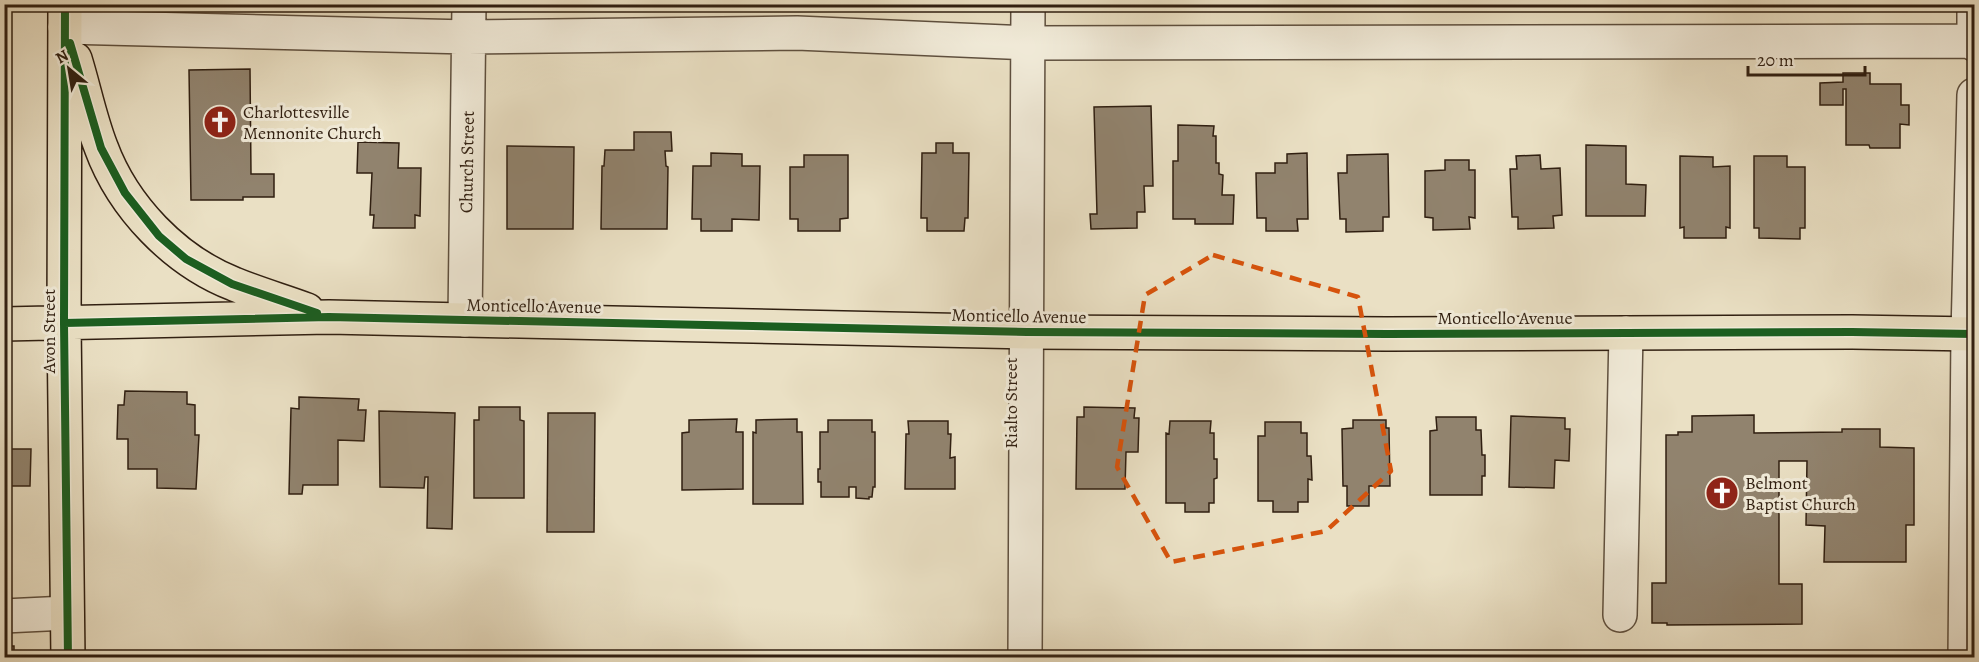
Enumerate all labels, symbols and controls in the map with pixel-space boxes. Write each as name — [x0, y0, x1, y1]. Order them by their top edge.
north arrow — [39, 39, 99, 99]
scale bar — [1748, 39, 1865, 77]
text: N — [51, 44, 73, 69]
text: 20 m — [1757, 48, 1794, 72]
place label: Charlottesville Mennonite Church — [243, 100, 382, 145]
church icon: Charlottesville Mennonite Church — [202, 104, 238, 140]
street label: Church Street — [454, 111, 480, 213]
street label: Avon Street — [37, 289, 61, 374]
street label: Monticello Avenue — [466, 293, 602, 319]
street label: Monticello Avenue — [951, 303, 1087, 329]
street label: Monticello Avenue — [1437, 306, 1573, 330]
street label: Rialto Street — [999, 357, 1023, 449]
place label: Belmont Baptist Church — [1745, 471, 1856, 516]
church icon: Belmont Baptist Church — [1704, 475, 1740, 511]

